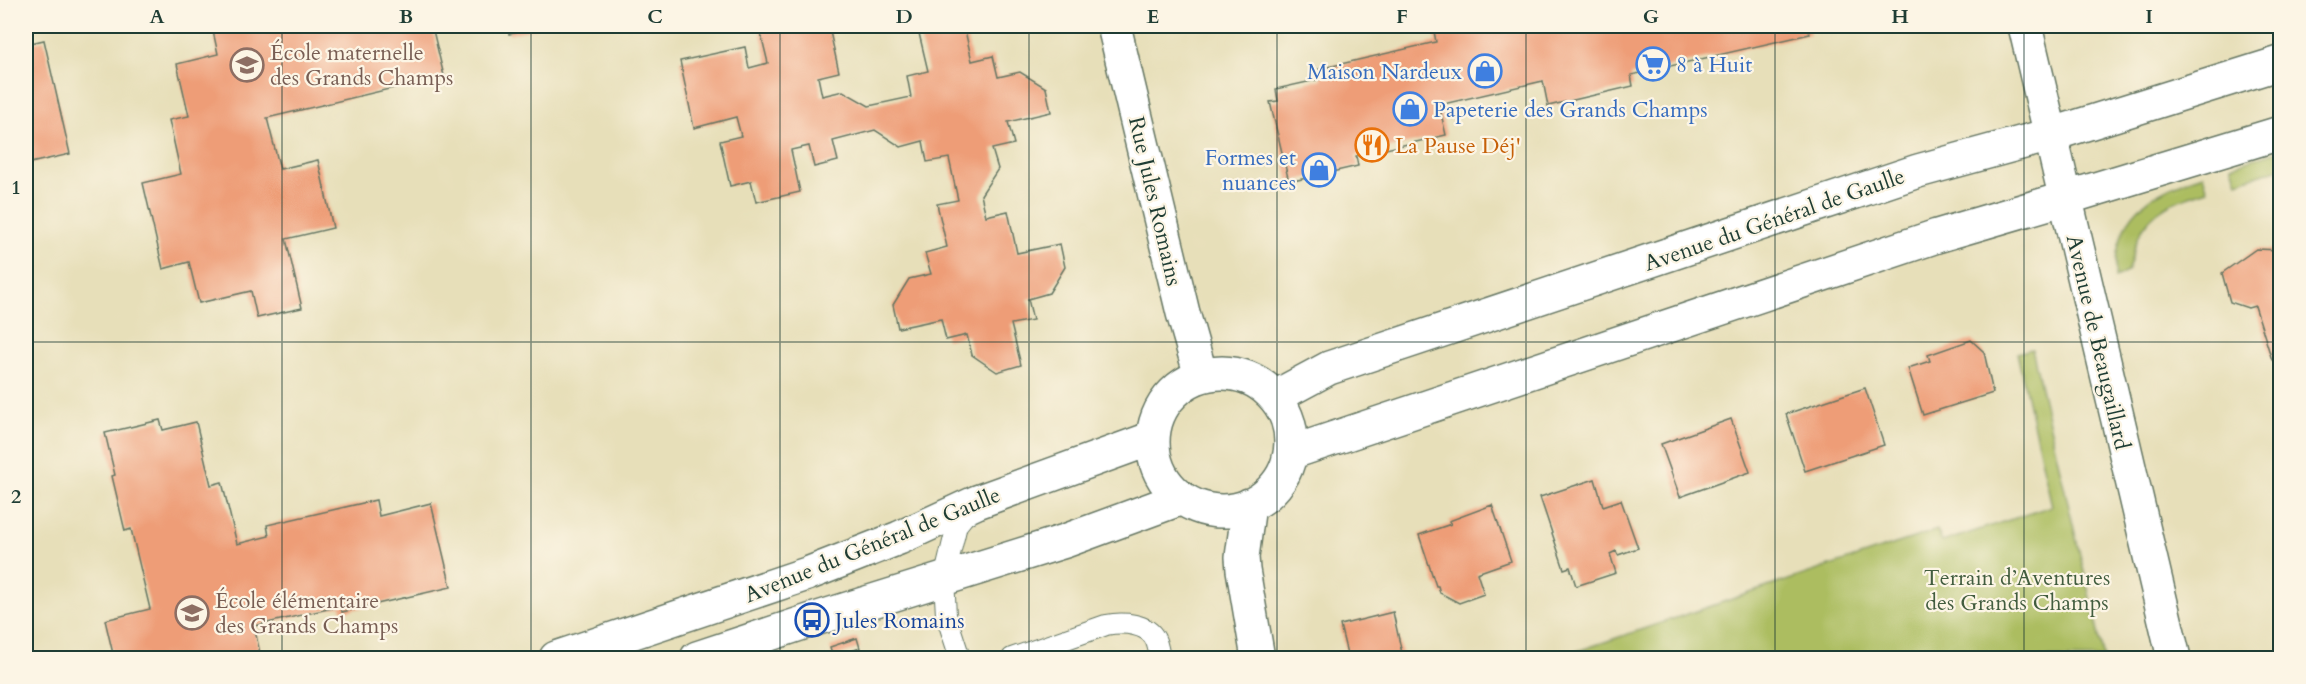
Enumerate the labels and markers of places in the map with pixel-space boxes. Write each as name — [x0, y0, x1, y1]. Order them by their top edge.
place label: École maternelle des Grands Champs — [270, 38, 453, 93]
supermarket icon: 8 à Huit — [1635, 46, 1671, 82]
school or university icon: École maternelle des Grands Champs — [229, 47, 265, 83]
place label: 8 à Huit — [1676, 50, 1752, 80]
shop icon: Maison Nardeux — [1467, 53, 1503, 89]
place label: Maison Nardeux — [1307, 57, 1462, 87]
shop icon: Papeterie des Grands Champs — [1392, 91, 1428, 127]
place label: Papeterie des Grands Champs — [1433, 95, 1708, 125]
restaurant icon: La Pause Déj' — [1354, 127, 1390, 163]
place label: La Pause Déj' — [1395, 131, 1521, 161]
place label: Formes et nuances — [1205, 143, 1296, 198]
shop icon: Formes et nuances — [1301, 152, 1337, 188]
place label: École élémentaire des Grands Champs — [215, 586, 398, 641]
school or university icon: École élémentaire des Grands Champs — [174, 595, 210, 631]
bus stop icon: Jules Romains — [794, 602, 830, 638]
place label: Jules Romains — [832, 606, 965, 636]

